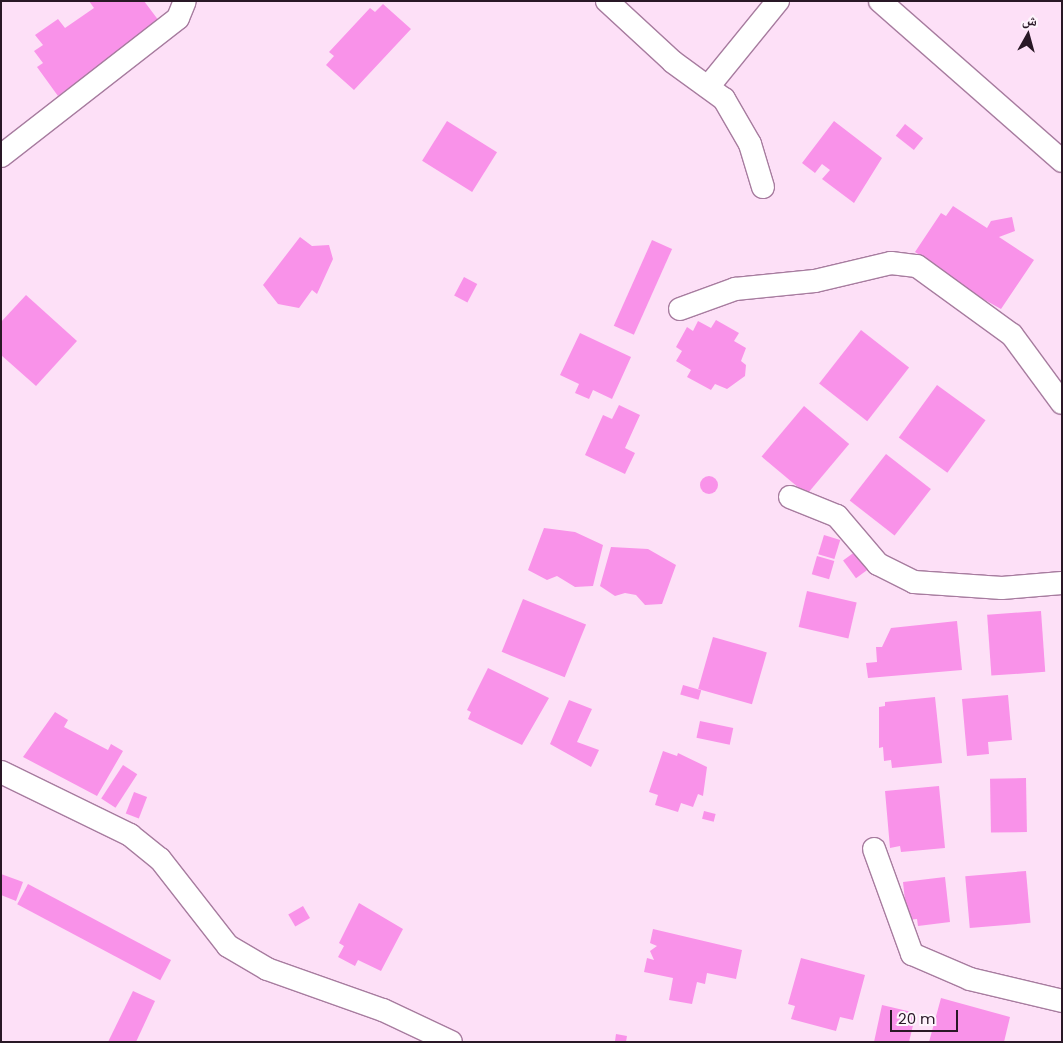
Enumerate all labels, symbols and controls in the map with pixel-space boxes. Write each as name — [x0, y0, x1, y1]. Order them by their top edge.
text: ش — [1021, 9, 1038, 31]
north arrow — [1003, 10, 1053, 60]
scale bar — [893, 1000, 960, 1032]
text: 20 m — [898, 1008, 936, 1029]

